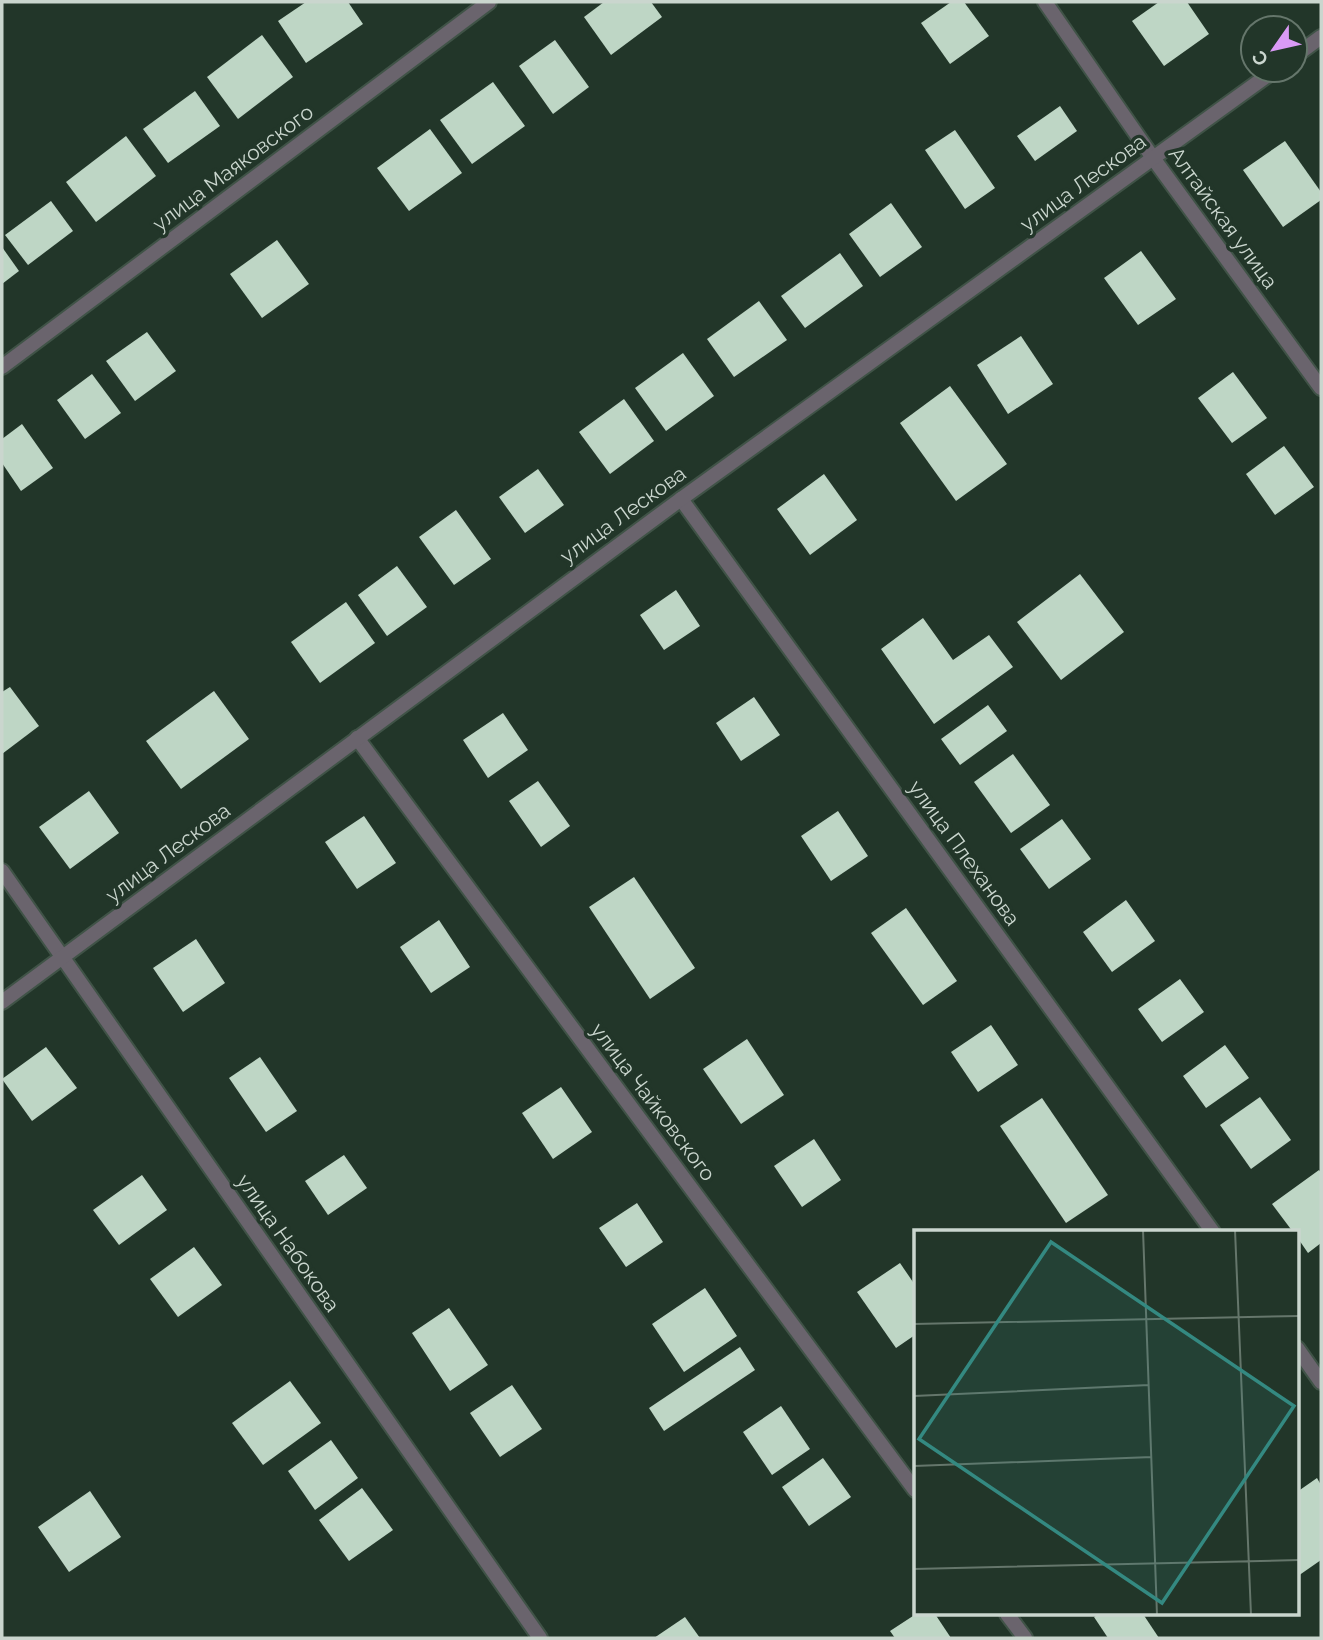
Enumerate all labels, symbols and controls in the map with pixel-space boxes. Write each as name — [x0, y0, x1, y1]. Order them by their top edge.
north arrow — [1239, 14, 1309, 84]
text: С — [1247, 47, 1273, 70]
street label: улица Маяковского — [147, 99, 318, 236]
street label: улица Лескова — [1015, 129, 1150, 237]
street label: Алтайская улица — [1164, 142, 1283, 293]
street label: улица Лескова — [555, 461, 690, 569]
street label: улица Плеханова — [903, 775, 1025, 930]
street label: улица Лескова — [101, 798, 235, 908]
street label: улица Чайковского — [586, 1018, 721, 1186]
street label: улица Набокова — [232, 1169, 345, 1316]
inset map — [914, 1230, 1298, 1616]

